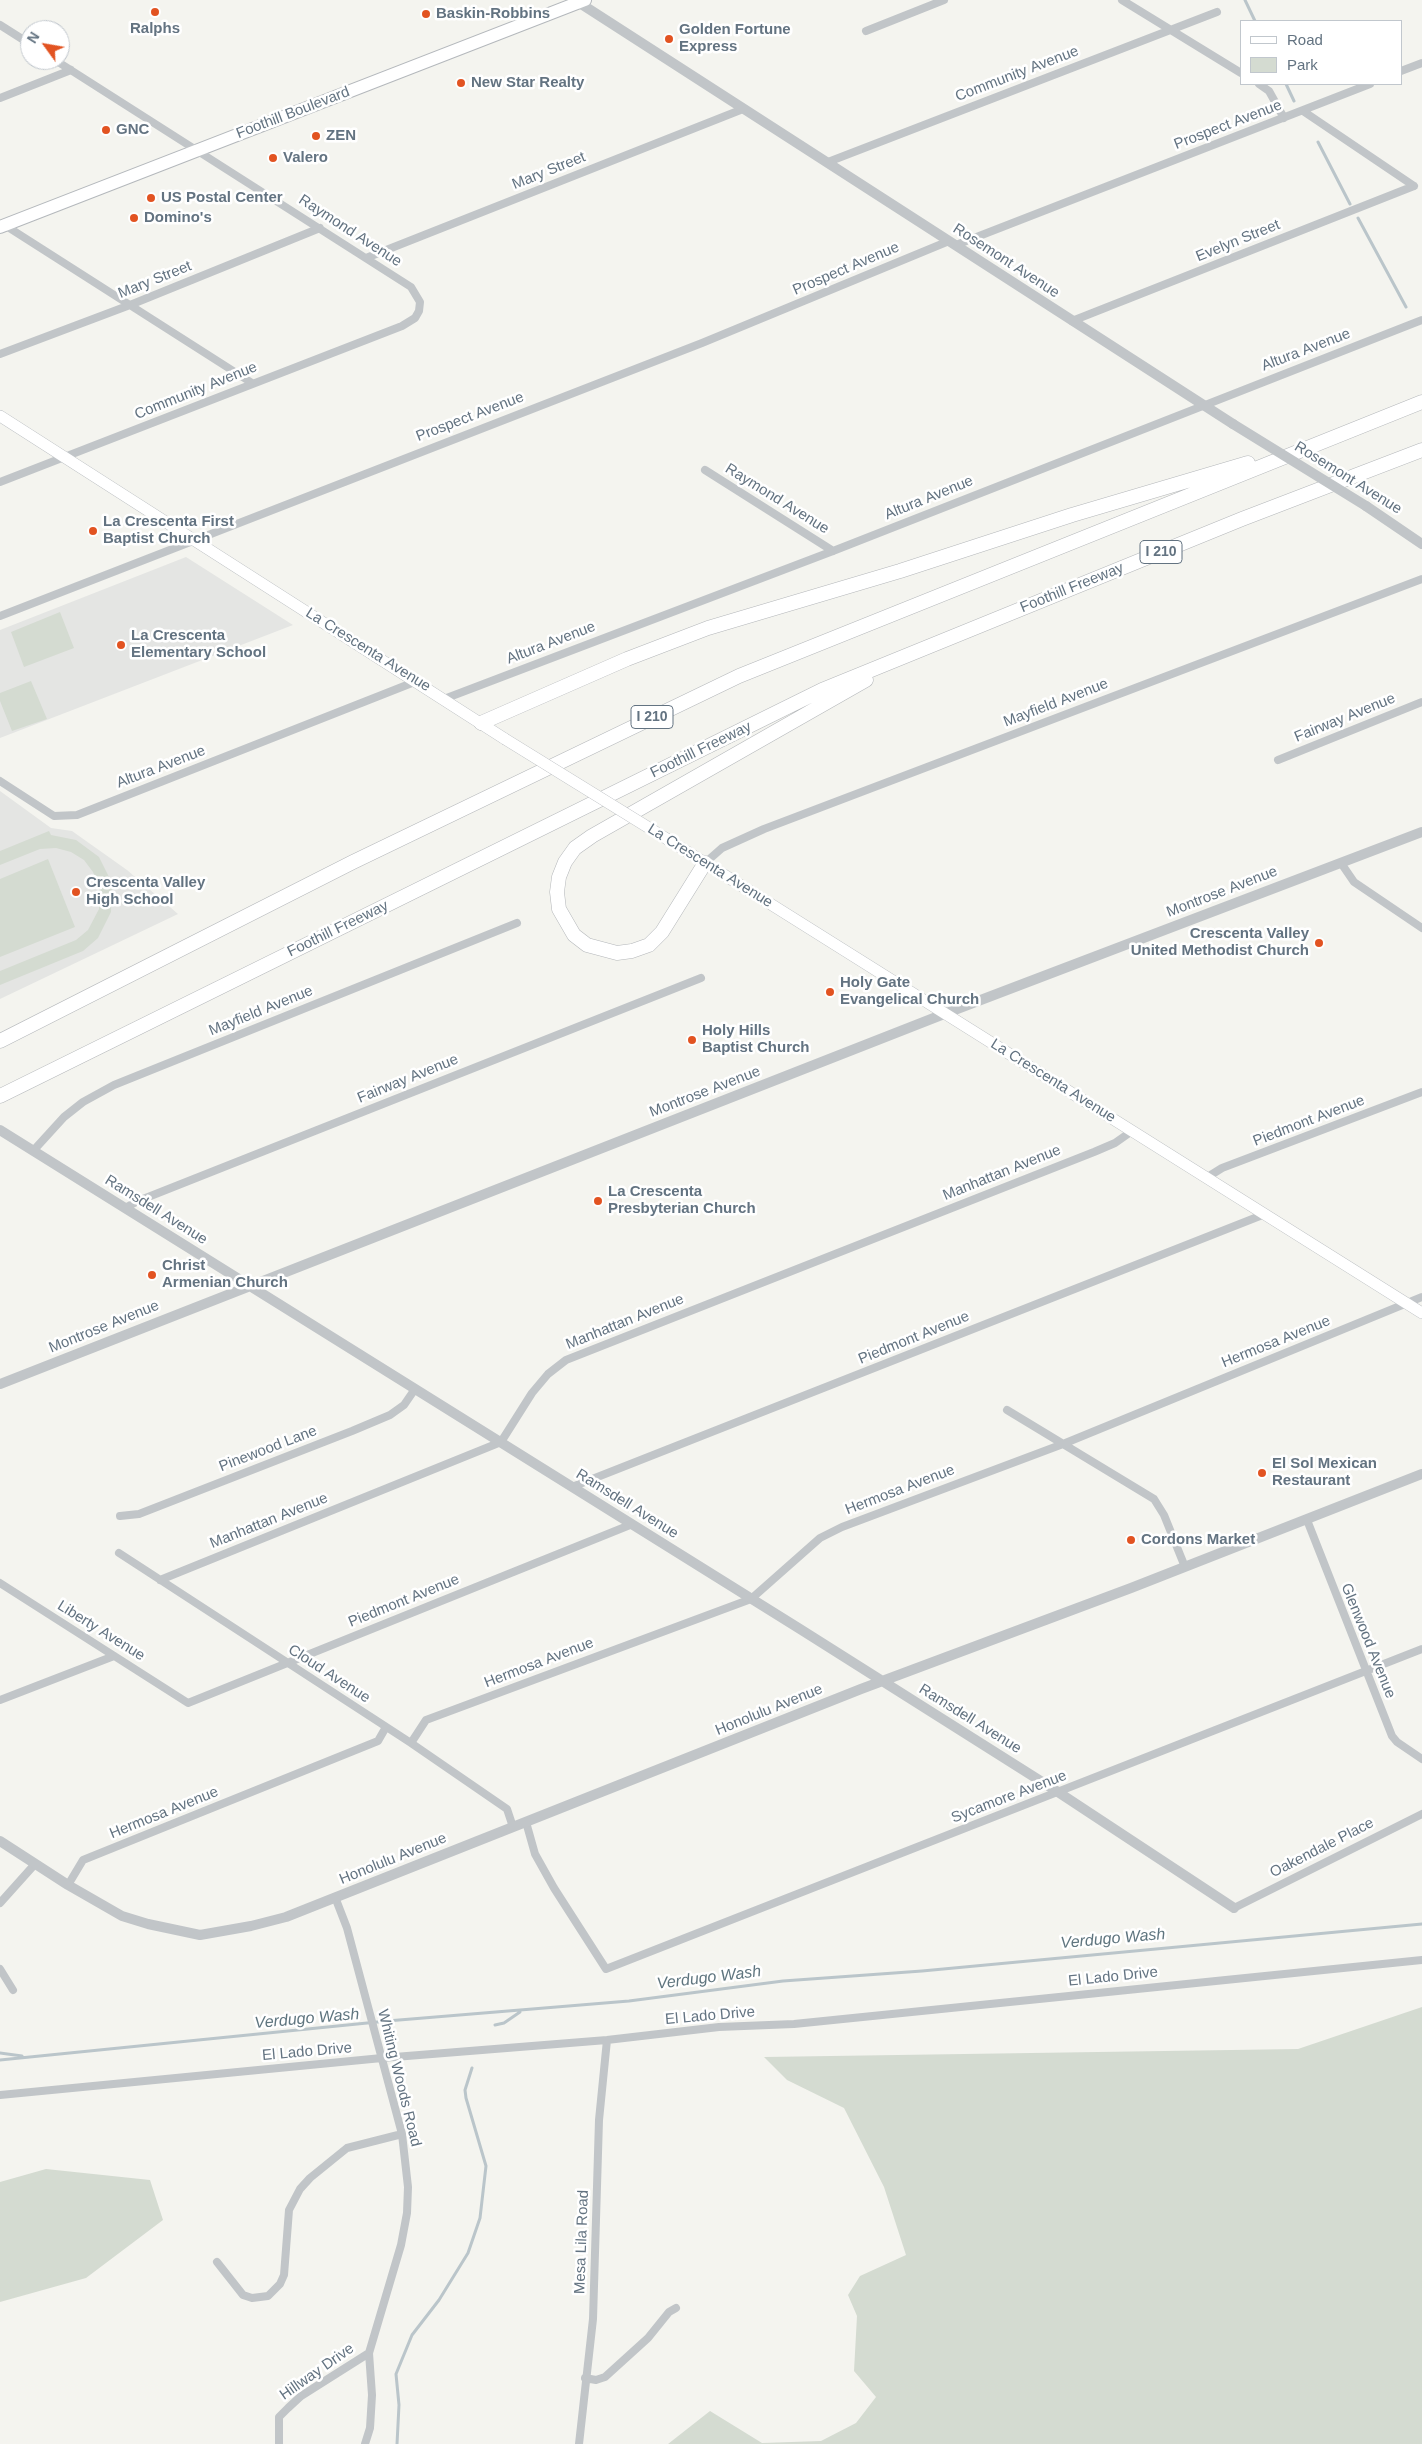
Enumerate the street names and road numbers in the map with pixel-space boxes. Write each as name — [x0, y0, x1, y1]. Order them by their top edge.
street label: Community Avenue — [953, 42, 1081, 106]
street label: Foothill Boulevard — [234, 83, 352, 143]
street label: Prospect Avenue — [1172, 96, 1284, 154]
street label: Mary Street — [510, 148, 588, 194]
street label: Raymond Avenue — [295, 191, 405, 271]
street label: Evelyn Street — [1193, 216, 1283, 266]
street label: Rosemont Avenue — [949, 220, 1063, 302]
street label: Prospect Avenue — [790, 238, 902, 300]
street label: Mary Street — [116, 257, 194, 303]
street label: Altura Avenue — [1259, 325, 1353, 375]
street label: Community Avenue — [132, 358, 260, 424]
street label: Prospect Avenue — [414, 388, 526, 446]
street label: Rosemont Avenue — [1291, 438, 1405, 518]
street label: Raymond Avenue — [722, 460, 832, 538]
street label: Altura Avenue — [882, 472, 976, 524]
road number: I 210 — [1140, 540, 1182, 564]
street label: Foothill Freeway — [1018, 559, 1126, 617]
street label: La Crescenta Avenue — [302, 604, 434, 696]
street label: Altura Avenue — [504, 618, 598, 668]
street label: Mayfield Avenue — [1001, 675, 1111, 731]
street label: Fairway Avenue — [1292, 690, 1398, 746]
road number: I 210 — [631, 706, 673, 729]
street label: Foothill Freeway — [648, 718, 754, 782]
street label: Altura Avenue — [114, 742, 208, 792]
street label: La Crescenta Avenue — [644, 820, 776, 912]
street label: Montrose Avenue — [1164, 863, 1280, 921]
street label: Foothill Freeway — [285, 897, 391, 961]
street label: Mayfield Avenue — [206, 982, 316, 1040]
street label: La Crescenta Avenue — [987, 1035, 1119, 1127]
street label: Fairway Avenue — [355, 1051, 461, 1107]
street label: Montrose Avenue — [647, 1063, 763, 1121]
street label: Piedmont Avenue — [1251, 1091, 1367, 1151]
street label: Manhattan Avenue — [940, 1141, 1064, 1205]
street label: Ramsdell Avenue — [101, 1171, 211, 1249]
street label: Manhattan Avenue — [563, 1290, 687, 1354]
street label: Montrose Avenue — [46, 1297, 162, 1357]
street label: Piedmont Avenue — [856, 1308, 972, 1368]
street label: Hermosa Avenue — [1219, 1312, 1333, 1372]
street label: Pinewood Lane — [217, 1422, 319, 1476]
street label: Hermosa Avenue — [843, 1461, 957, 1519]
street label: Ramsdell Avenue — [572, 1465, 682, 1543]
street label: Manhattan Avenue — [207, 1489, 331, 1553]
street label: Piedmont Avenue — [346, 1571, 462, 1631]
street label: Glenwood Avenue — [1337, 1581, 1399, 1701]
street label: Liberty Avenue — [54, 1597, 148, 1665]
street label: Hermosa Avenue — [482, 1634, 596, 1692]
street label: Cloud Avenue — [285, 1641, 373, 1707]
street label: Honolulu Avenue — [713, 1680, 825, 1740]
street label: Ramsdell Avenue — [915, 1680, 1025, 1758]
street label: Sycamore Avenue — [949, 1767, 1069, 1827]
street label: Hermosa Avenue — [107, 1783, 221, 1843]
street label: Oakendale Place — [1267, 1814, 1377, 1882]
street label: Honolulu Avenue — [337, 1829, 449, 1889]
street label: El Lado Drive — [1067, 1963, 1159, 1991]
street label: El Lado Drive — [664, 2003, 756, 2029]
street label: Whiting Woods Road — [373, 2008, 425, 2148]
street label: El Lado Drive — [261, 2039, 353, 2065]
street label: Mesa Lila Road — [571, 2190, 593, 2294]
street label: Hillway Drive — [276, 2340, 358, 2404]

